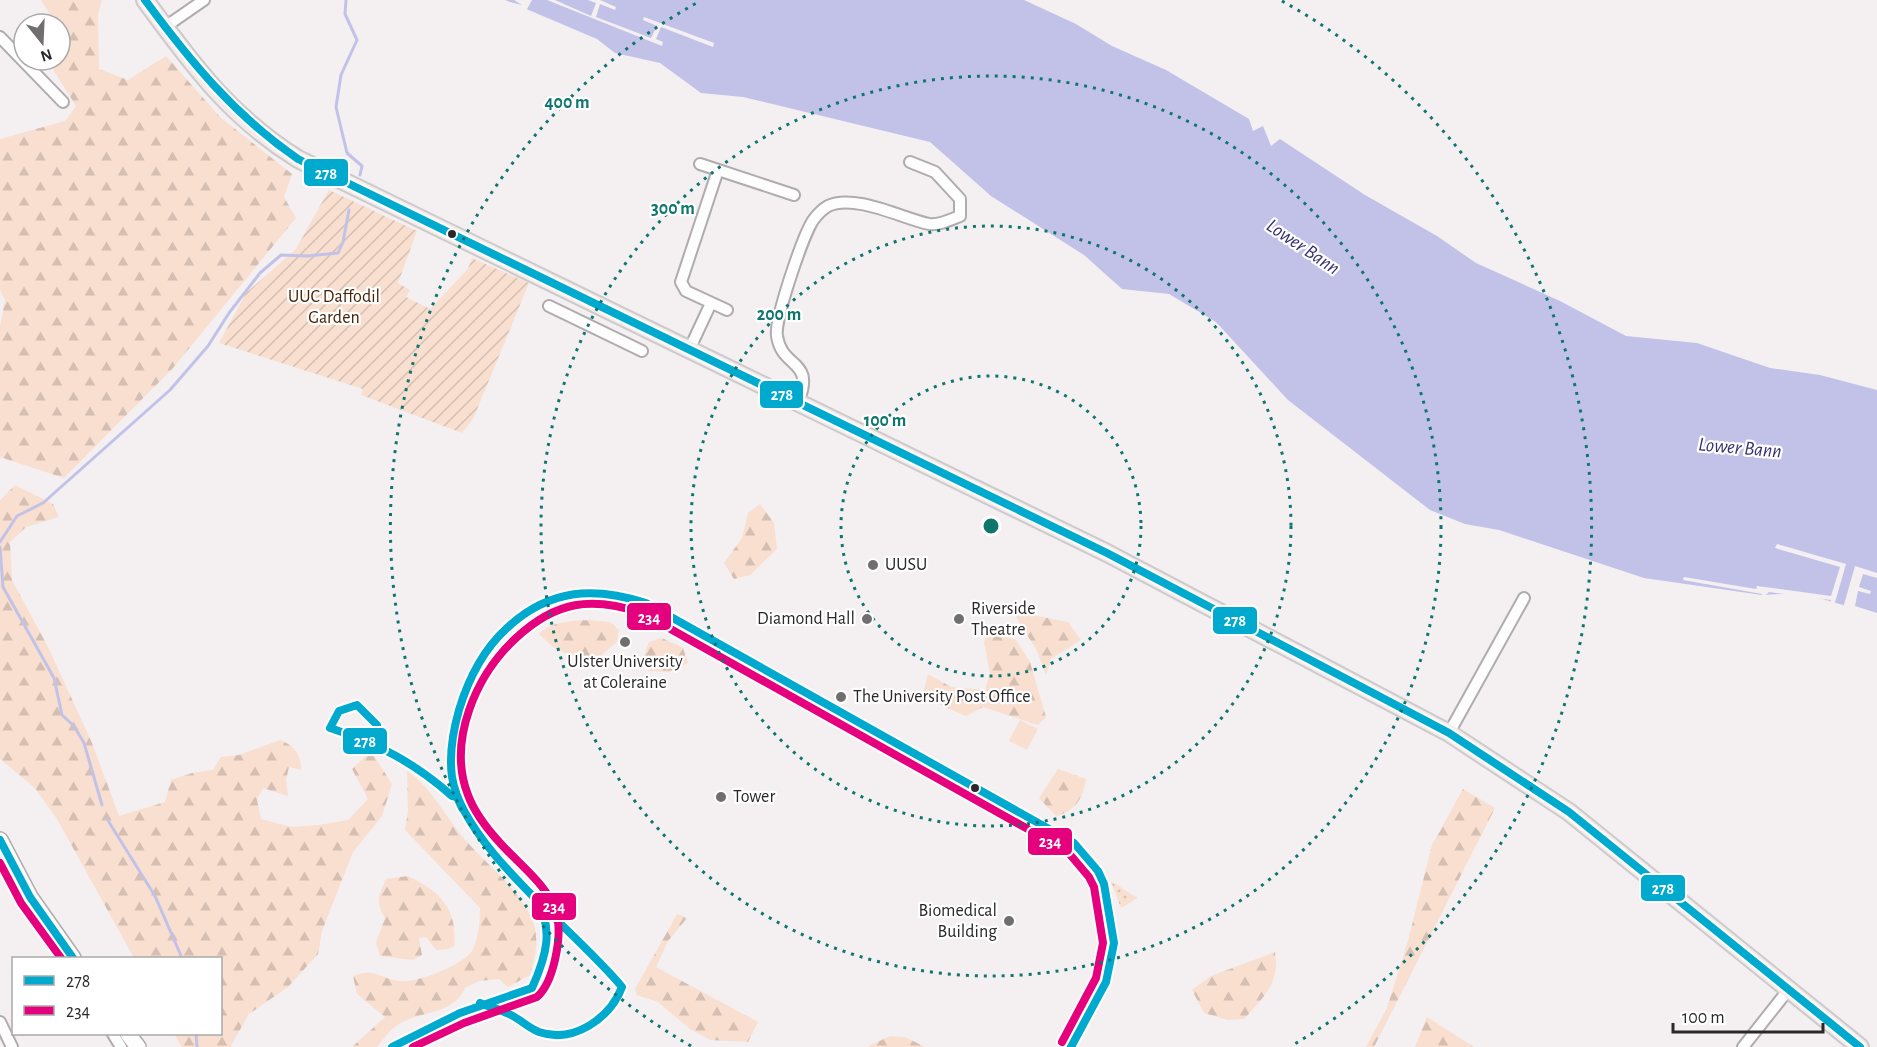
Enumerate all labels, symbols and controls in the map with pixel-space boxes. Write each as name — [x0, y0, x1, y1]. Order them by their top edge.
north arrow — [12, 12, 72, 72]
text: N — [39, 46, 54, 65]
text: 400 m — [544, 94, 590, 112]
line badge: 278 — [303, 158, 349, 187]
text: 278 — [315, 166, 337, 182]
text: 300 m — [651, 200, 695, 218]
water label: Lower Bann — [1263, 215, 1343, 279]
unlabelled marker — [446, 228, 458, 240]
park label: UUC Daffodil Garden — [288, 288, 380, 327]
text: 200 m — [757, 306, 801, 324]
line badge: 278 — [759, 380, 804, 409]
text: 278 — [771, 387, 793, 403]
text: 100 m — [864, 412, 906, 430]
water label: Lower Bann — [1698, 434, 1782, 462]
centre of rings — [981, 516, 1001, 536]
place label: UUSU — [885, 556, 927, 574]
marker: UUSU — [866, 558, 880, 572]
place label: Riverside Theatre — [971, 600, 1035, 639]
line badge: 234 — [626, 602, 672, 631]
line badge: 278 — [1212, 606, 1258, 635]
text: 234 — [638, 610, 660, 626]
place label: Diamond Hall — [757, 610, 855, 628]
marker: Diamond Hall — [860, 612, 874, 626]
marker: Riverside Theatre — [952, 612, 966, 626]
text: 278 — [1224, 613, 1246, 629]
marker: Ulster University at Coleraine — [618, 635, 632, 649]
place label: Ulster University at Coleraine — [567, 653, 683, 692]
place label: The University Post Office — [853, 688, 1031, 706]
marker: The University Post Office — [834, 690, 848, 704]
line badge: 278 — [342, 727, 388, 755]
text: 278 — [354, 734, 376, 750]
unlabelled marker — [969, 782, 981, 794]
place label: Tower — [733, 788, 775, 806]
marker: Tower — [714, 790, 728, 804]
line badge: 234 — [1027, 827, 1073, 856]
text: 234 — [1039, 834, 1061, 850]
line badge: 278 — [1640, 874, 1686, 902]
text: 278 — [1652, 881, 1674, 897]
line badge: 234 — [531, 892, 577, 921]
text: 234 — [543, 899, 565, 915]
place label: Biomedical Building — [918, 902, 997, 941]
marker: Biomedical Building — [1002, 914, 1016, 928]
legend — [12, 957, 222, 1035]
text: 278 — [66, 973, 90, 991]
scale bar — [1673, 996, 1823, 1034]
text: 234 — [66, 1003, 91, 1021]
text: 100 m — [1682, 1009, 1725, 1027]

